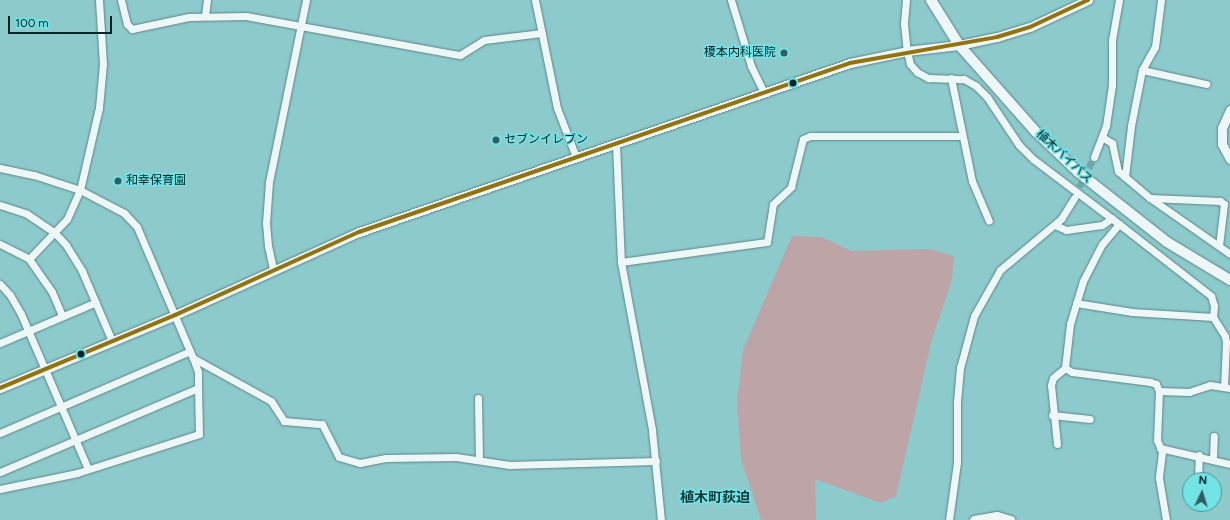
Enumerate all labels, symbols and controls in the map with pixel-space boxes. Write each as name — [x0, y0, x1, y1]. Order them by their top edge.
scale bar — [10, 8, 114, 34]
text: 100 m — [15, 16, 49, 30]
place label: 榎本内科医院 — [704, 46, 776, 60]
marker: 榎本内科医院 — [779, 48, 789, 58]
unlabelled marker — [788, 78, 798, 88]
street label: 植木バイパス — [1033, 127, 1095, 187]
place label: セブンイレブン — [504, 133, 588, 147]
marker: セブンイレブン — [491, 135, 501, 145]
place label: 和幸保育園 — [126, 174, 186, 188]
marker: 和幸保育園 — [113, 176, 123, 186]
unlabelled marker — [76, 349, 86, 359]
north arrow — [1182, 472, 1222, 512]
text: N — [1198, 474, 1207, 487]
district label: 植木町荻迫 — [680, 490, 750, 506]

